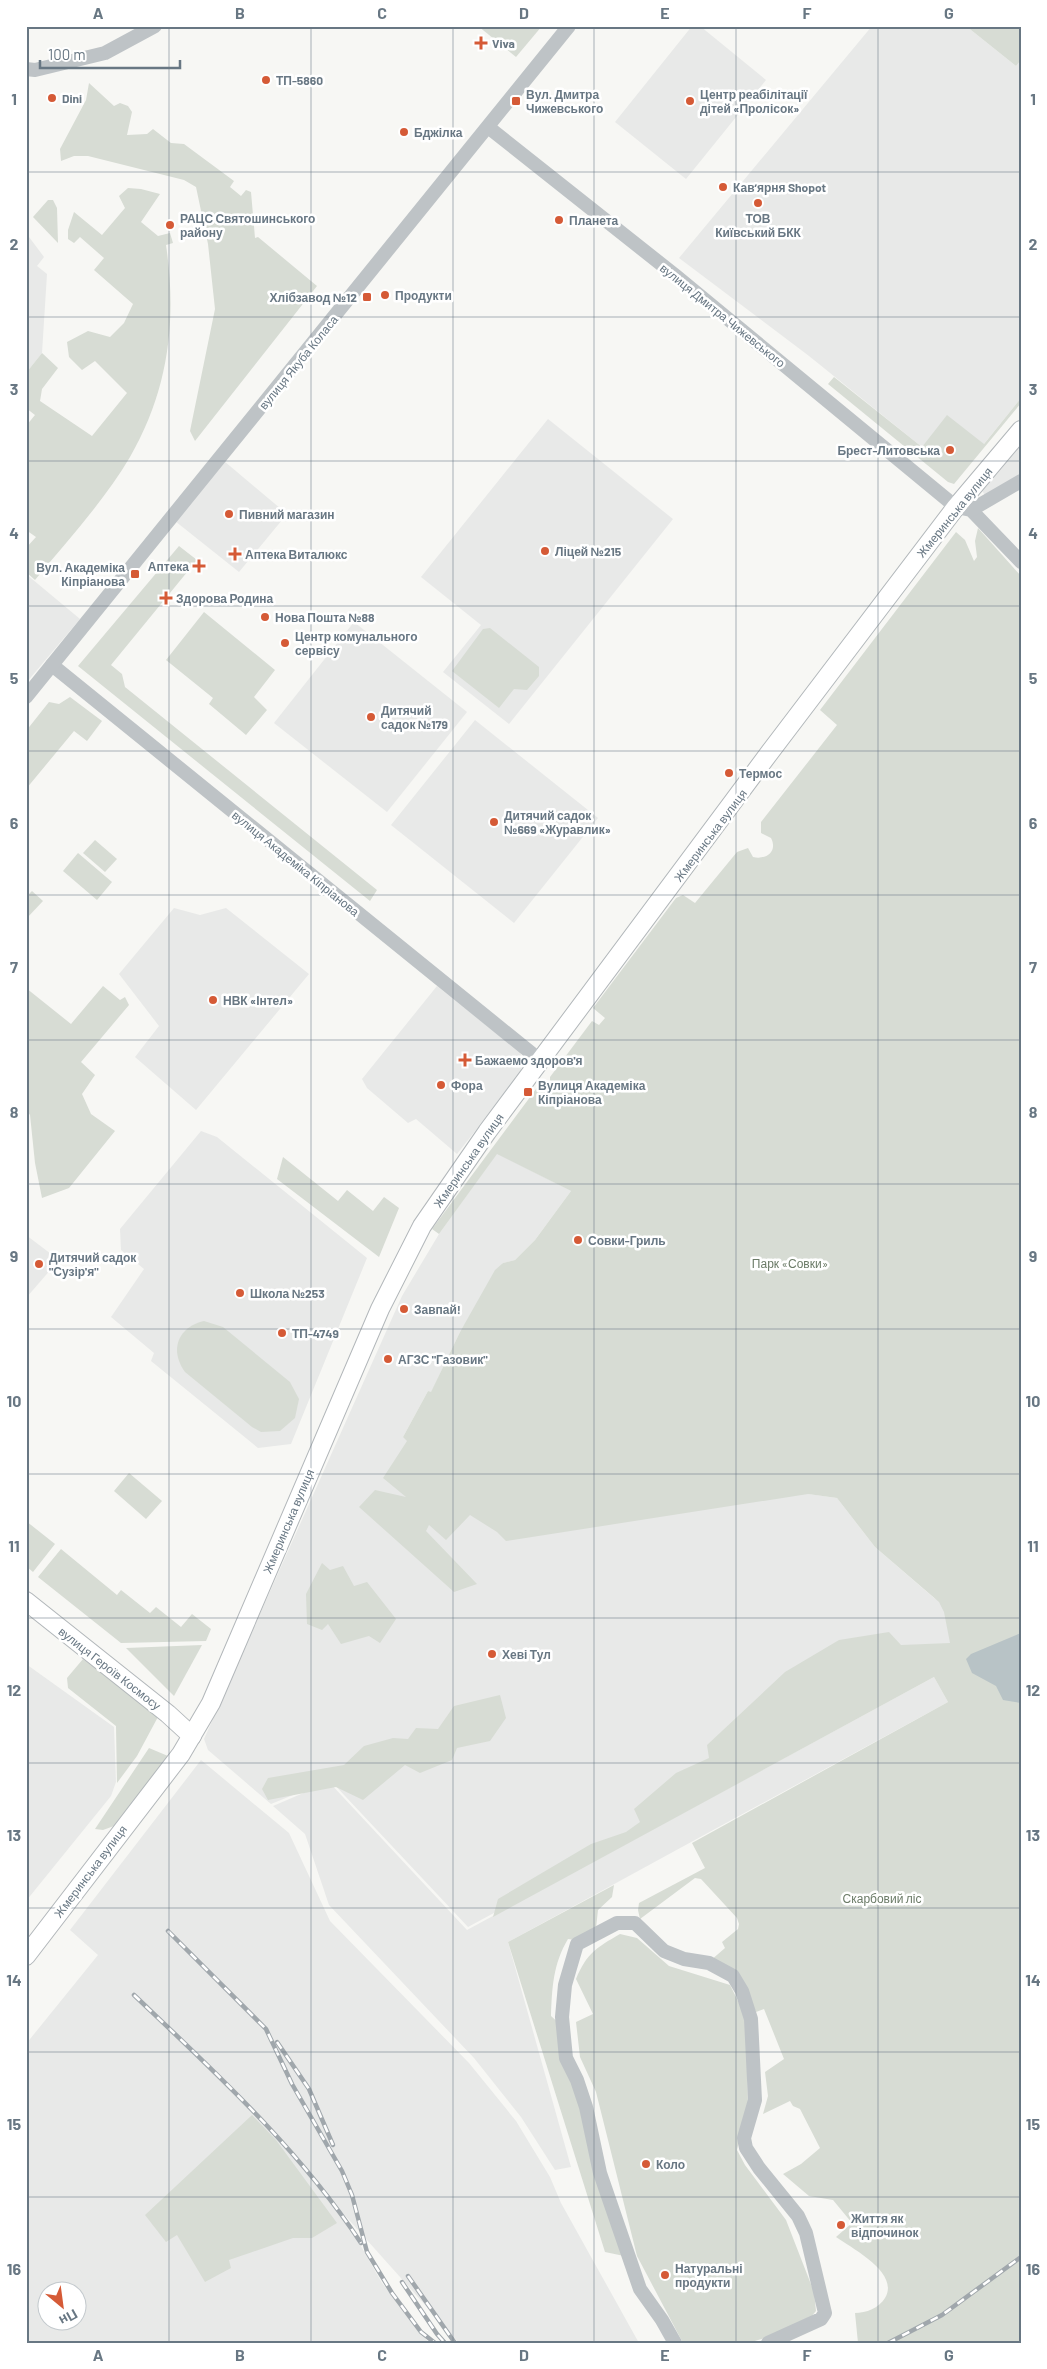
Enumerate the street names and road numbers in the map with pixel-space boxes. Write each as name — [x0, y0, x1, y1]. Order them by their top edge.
street label: вулиця Дмитра Чижевського — [657, 260, 788, 371]
street label: вулиця Якуба Коласа — [256, 312, 341, 412]
street label: Жмеринська вулиця — [913, 464, 995, 560]
street label: Жмеринська вулиця — [671, 786, 750, 884]
street label: вулиця Академіка Кіпріанова — [229, 808, 362, 919]
street label: Жмеринська вулиця — [430, 1110, 507, 1210]
street label: Жмеринська вулиця — [260, 1467, 317, 1576]
street label: вулиця Героїв Космосу — [56, 1624, 164, 1713]
street label: Жмеринська вулиця — [51, 1822, 130, 1920]

